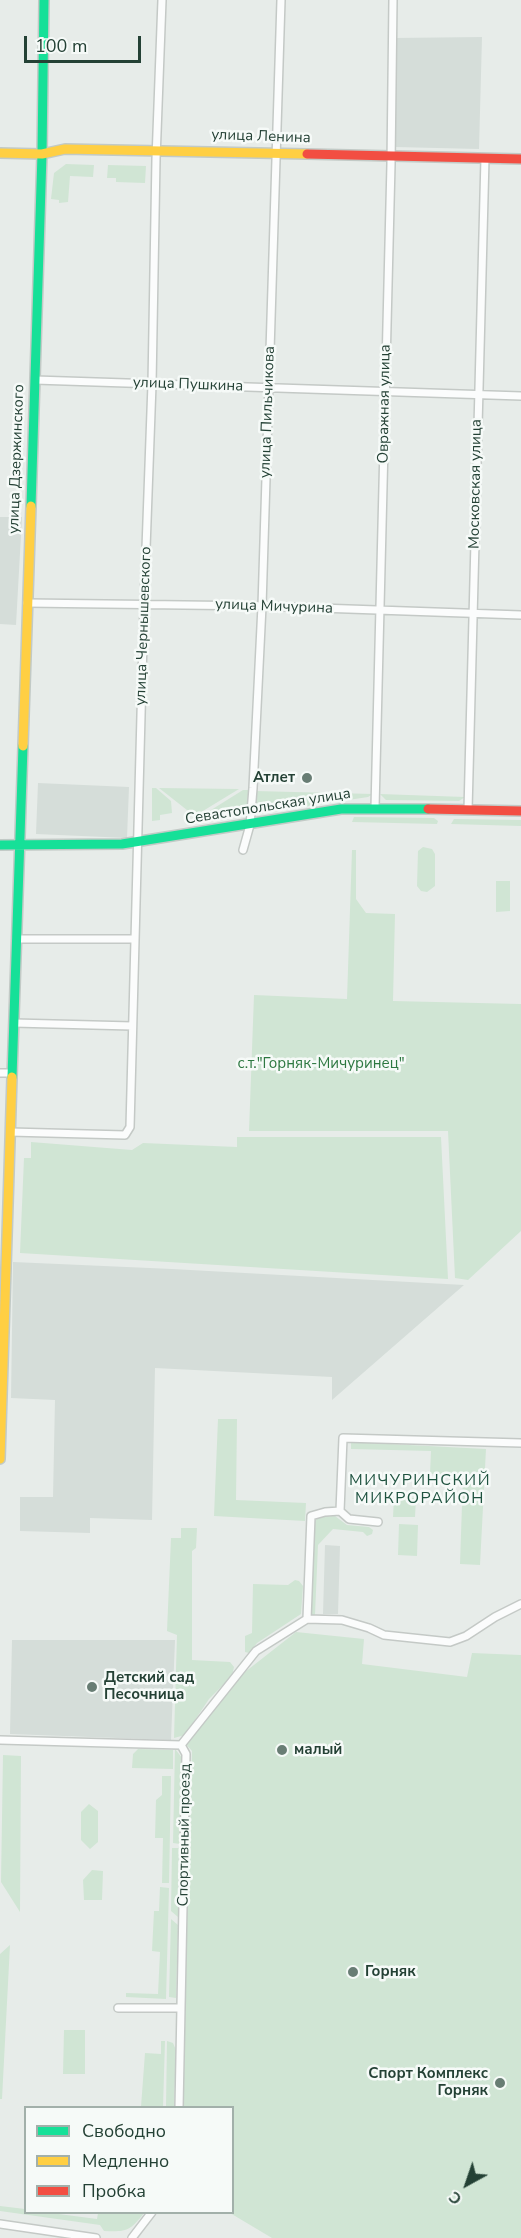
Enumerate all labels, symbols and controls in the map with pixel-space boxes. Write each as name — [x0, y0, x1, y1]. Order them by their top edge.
scale bar — [27, 24, 144, 62]
text: 100 m — [35, 34, 87, 58]
street label: улица Ленина — [211, 126, 311, 148]
street label: Овражная улица — [375, 344, 395, 464]
street label: улица Пильчикова — [257, 346, 279, 478]
street label: улица Пушкина — [133, 374, 243, 396]
street label: улица Дзержинского — [5, 384, 29, 534]
street label: Московская улица — [466, 419, 486, 549]
street label: улица Чернышевского — [132, 546, 156, 706]
street label: улица Мичурина — [215, 596, 333, 618]
place label: Атлет — [253, 769, 295, 787]
marker: Атлет — [300, 771, 314, 785]
street label: Севастопольская улица — [184, 785, 352, 829]
park label: с.т."Горняк-Мичуринец" — [237, 1055, 405, 1073]
district label: МИЧУРИНСКИЙ МИКРОРАЙОН — [349, 1471, 491, 1509]
place label: Детский сад Песочница — [104, 1669, 194, 1704]
marker: Детский сад Песочница — [85, 1680, 99, 1694]
place label: малый — [294, 1741, 342, 1759]
marker: малый — [275, 1743, 289, 1757]
street label: Спортивный проезд — [175, 1763, 195, 1907]
place label: Горняк — [365, 1963, 416, 1981]
marker: Горняк — [346, 1965, 360, 1979]
place label: Спорт Комплекс Горняк — [368, 2065, 488, 2100]
marker: Спорт Комплекс Горняк — [493, 2076, 507, 2090]
legend — [24, 2106, 234, 2214]
text: Свободно — [82, 2119, 166, 2143]
text: Медленно — [82, 2149, 169, 2173]
north arrow — [437, 2154, 497, 2214]
text: Пробка — [82, 2179, 146, 2203]
text: С — [444, 2186, 467, 2210]

